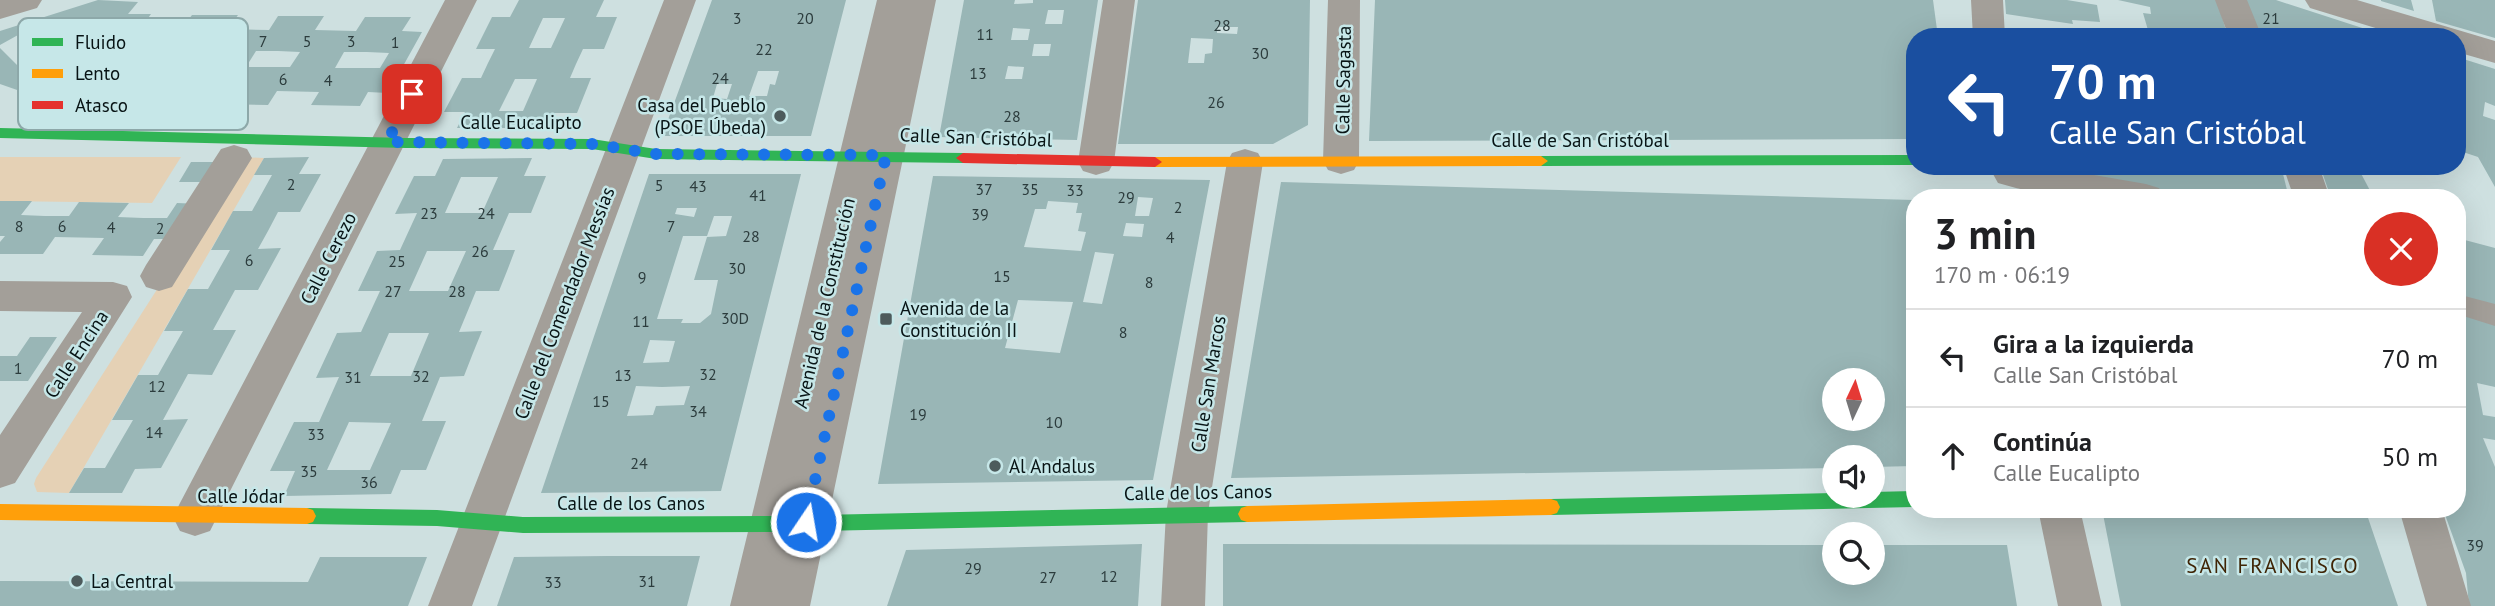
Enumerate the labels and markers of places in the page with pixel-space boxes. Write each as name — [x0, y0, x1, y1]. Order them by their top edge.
pin — [382, 64, 442, 124]
place label: Casa del Pueblo (PSOE Úbeda) — [637, 93, 766, 139]
marker: Casa del Pueblo (PSOE Úbeda) — [772, 108, 788, 124]
place label: Avenida de la Constitución II — [900, 296, 1017, 342]
marker: Avenida de la Constitución II — [878, 311, 894, 327]
place label: Al Andalus — [1009, 454, 1095, 478]
marker: Al Andalus — [987, 458, 1003, 474]
place label: La Central — [91, 569, 173, 593]
marker: La Central — [69, 573, 85, 589]

